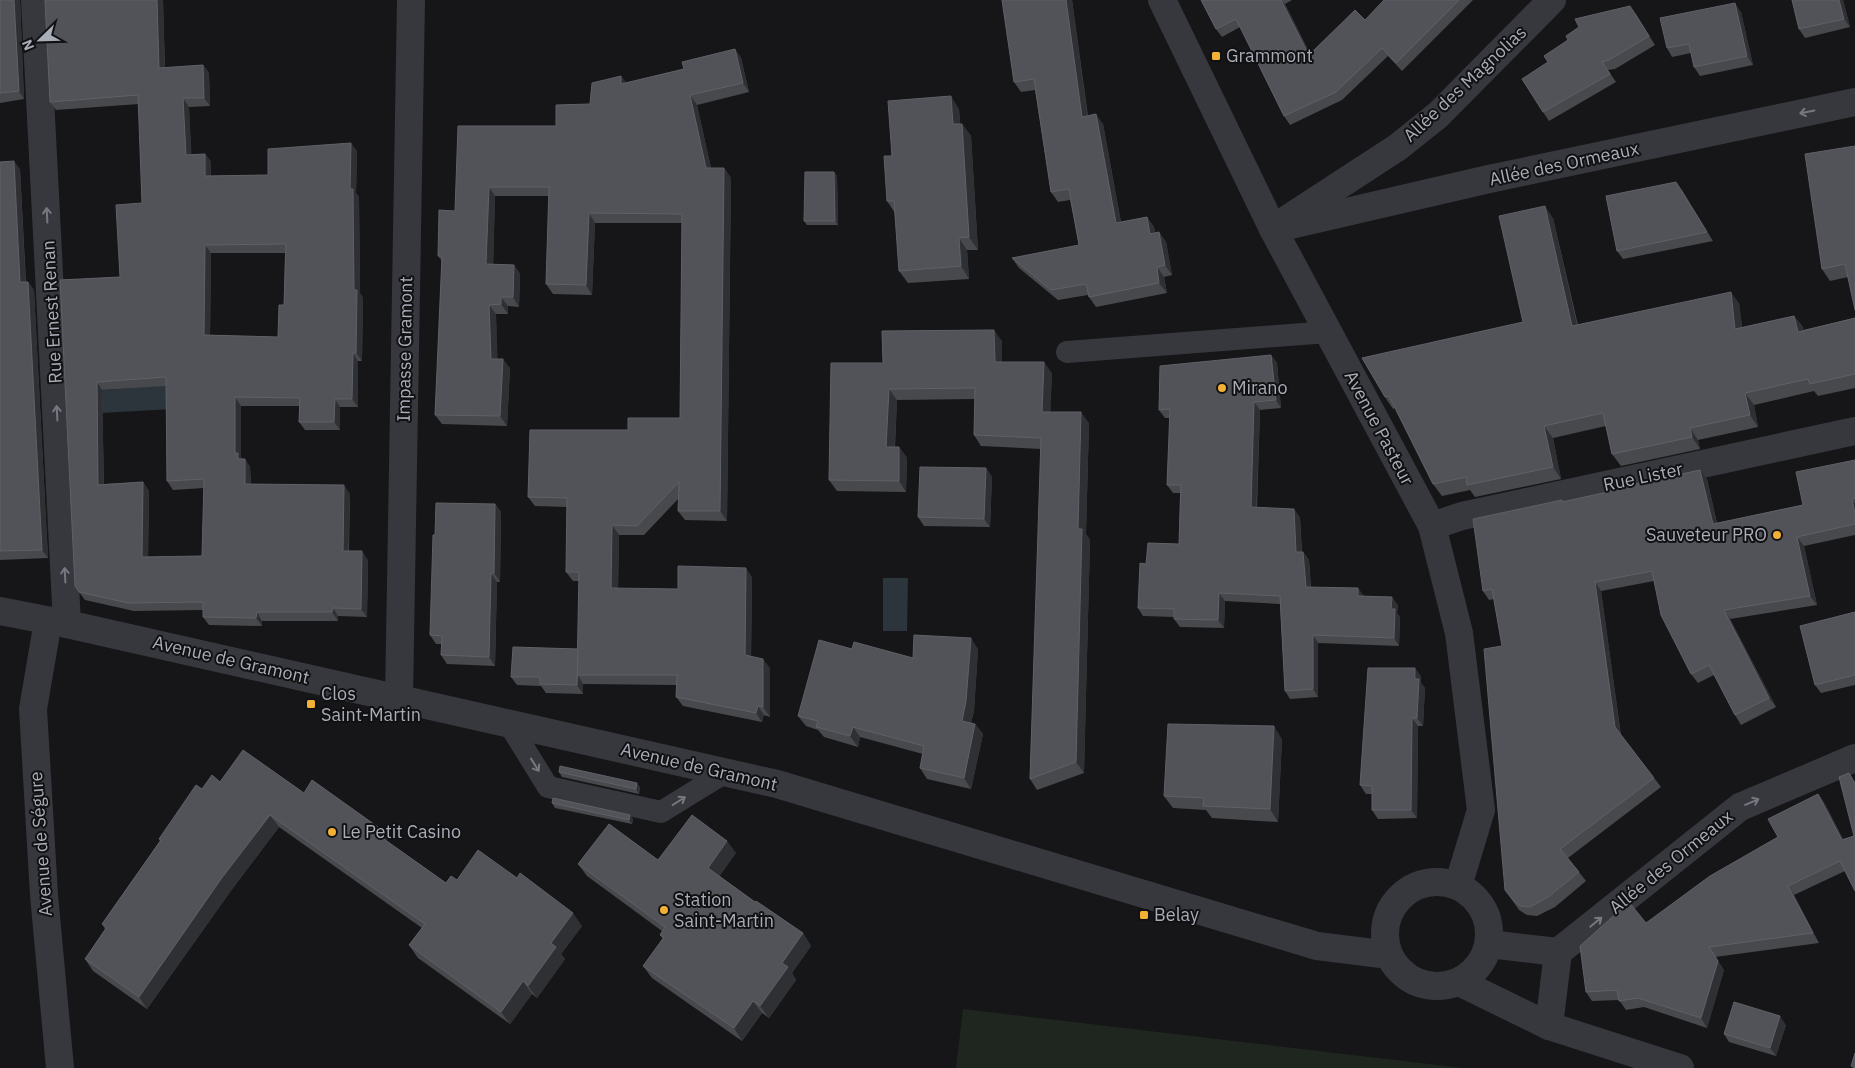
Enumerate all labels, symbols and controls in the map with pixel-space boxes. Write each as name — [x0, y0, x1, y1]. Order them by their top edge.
north arrow — [15, 15, 65, 65]
street label: Allée des Magnolias — [1398, 21, 1531, 147]
text: N — [18, 37, 38, 53]
place label: Grammont — [1226, 44, 1313, 67]
marker: Grammont — [1210, 50, 1222, 62]
one-way arrow — [1800, 108, 1816, 118]
street label: Allée des Ormeaux — [1487, 136, 1641, 191]
one-way arrow — [43, 208, 52, 224]
street label: Rue Ernest Renan — [36, 240, 67, 384]
street label: Impasse Gramont — [392, 276, 417, 422]
street label: Avenue Pasteur — [1340, 367, 1419, 489]
place label: Mirano — [1232, 376, 1288, 399]
marker: Mirano — [1216, 382, 1228, 394]
one-way arrow — [52, 405, 61, 421]
street label: Rue Lister — [1601, 457, 1685, 496]
place label: Sauveteur PRO — [1646, 523, 1767, 546]
marker: Sauveteur PRO — [1771, 529, 1783, 541]
one-way arrow — [60, 567, 69, 583]
street label: Avenue de Gramont — [151, 630, 312, 689]
place label: Clos Saint-Martin — [321, 682, 421, 726]
marker: Clos Saint-Martin — [305, 698, 317, 710]
street label: Avenue de Gramont — [619, 737, 780, 796]
one-way arrow — [530, 757, 540, 771]
street label: Avenue de Ségure — [24, 771, 57, 917]
one-way arrow — [671, 796, 685, 806]
one-way arrow — [1744, 796, 1759, 806]
street label: Allée des Ormeaux — [1604, 805, 1737, 919]
place label: Le Petit Casino — [342, 820, 461, 843]
marker: Le Petit Casino — [326, 826, 338, 838]
place label: Station Saint-Martin — [674, 888, 774, 932]
place label: Belay — [1154, 903, 1199, 926]
marker: Station Saint-Martin — [658, 904, 670, 916]
marker: Belay — [1138, 909, 1150, 921]
one-way arrow — [1589, 916, 1602, 927]

